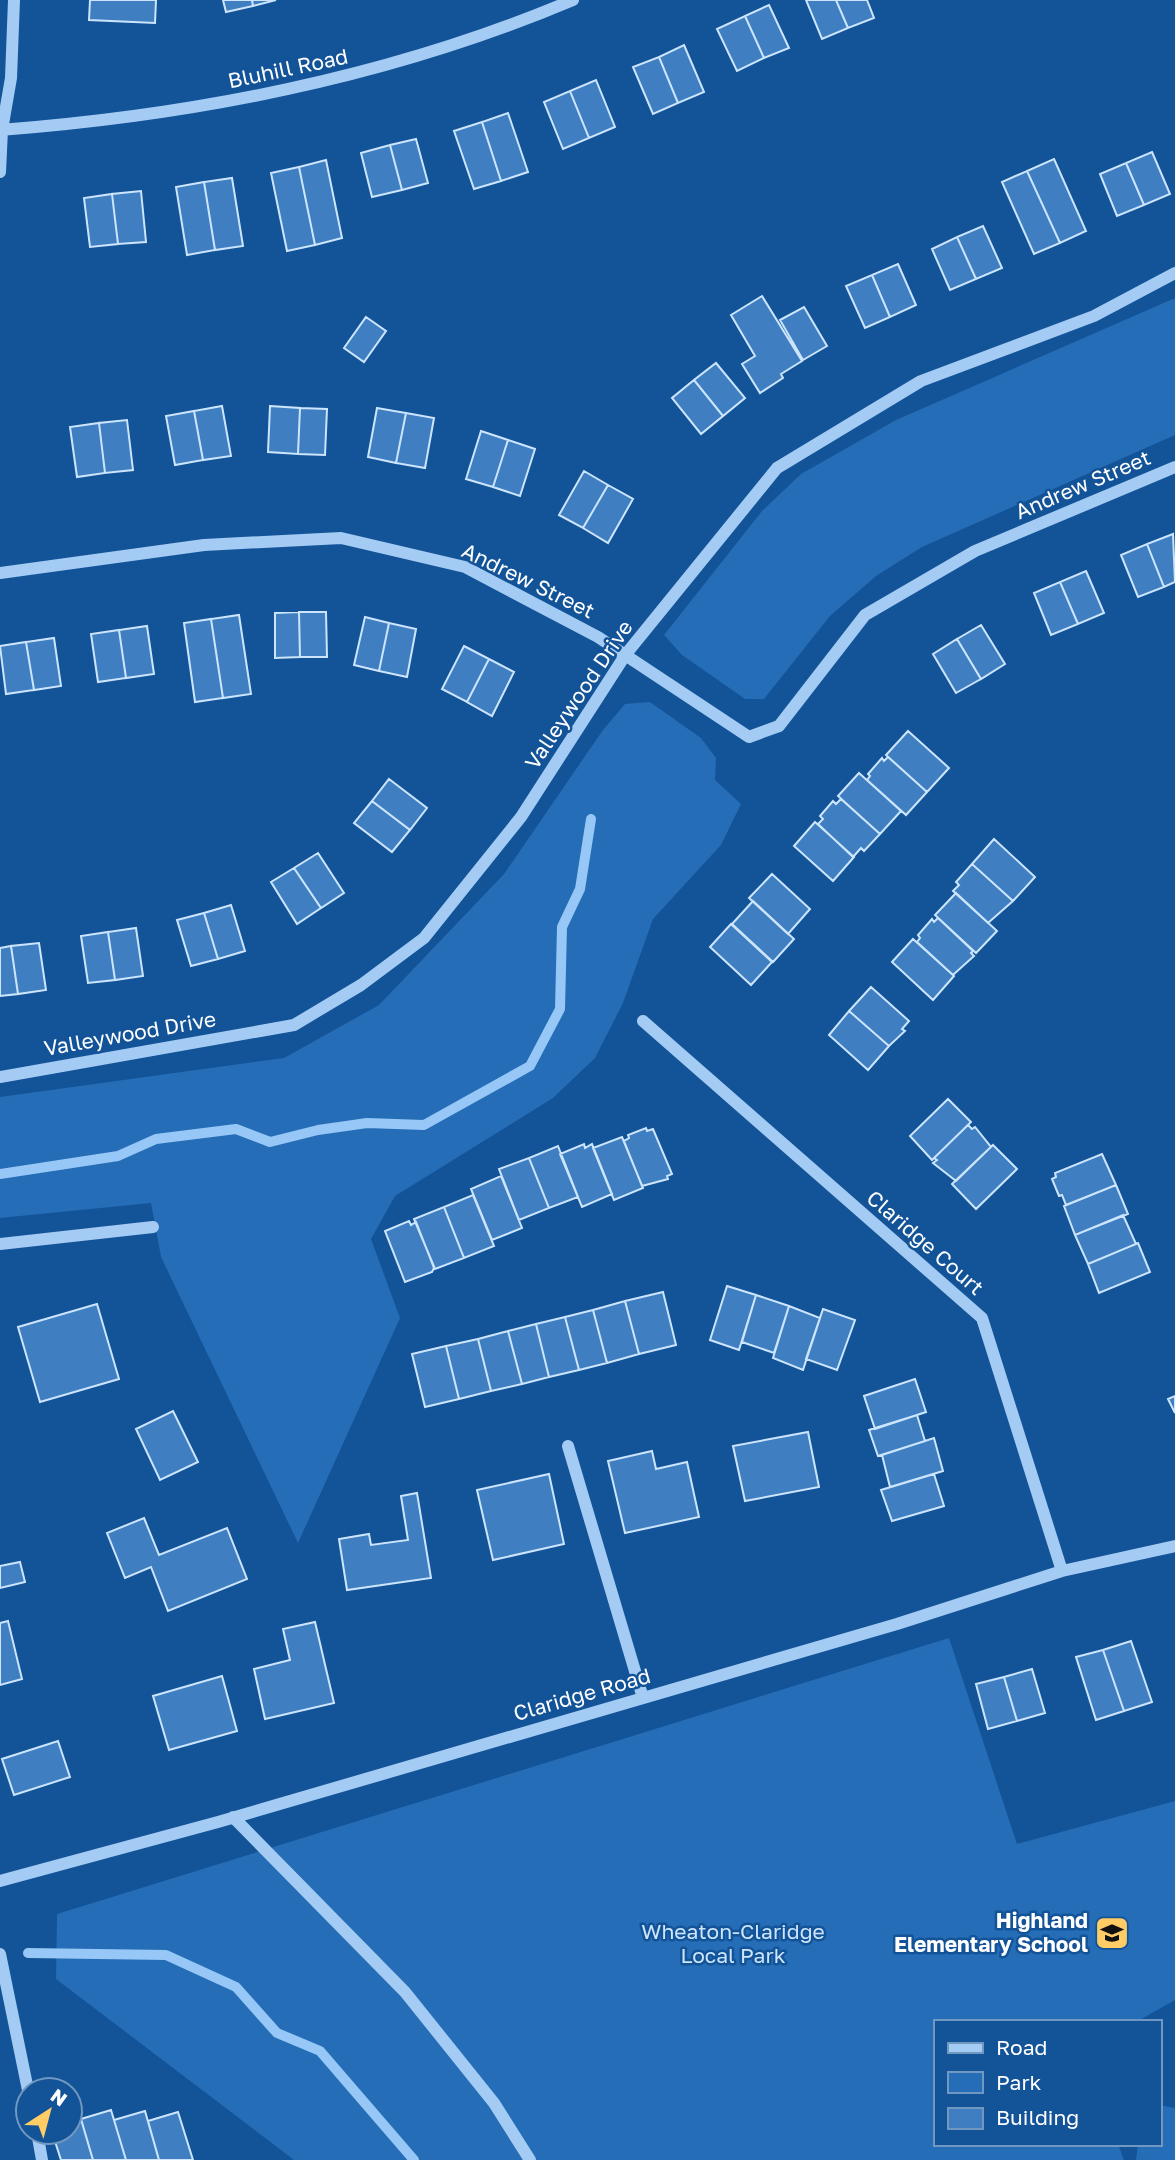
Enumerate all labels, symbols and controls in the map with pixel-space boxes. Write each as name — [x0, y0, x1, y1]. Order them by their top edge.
street label: Bluhill Road — [225, 43, 350, 93]
street label: Andrew Street — [1011, 444, 1154, 524]
street label: Andrew Street — [458, 537, 599, 623]
street label: Valleywood Drive — [519, 615, 638, 774]
street label: Valleywood Drive — [42, 1005, 218, 1061]
street label: Claridge Court — [862, 1184, 989, 1300]
street label: Claridge Road — [510, 1662, 653, 1726]
place label: Highland Elementary School — [894, 1907, 1088, 1957]
school or university icon: Highland Elementary School — [1093, 1914, 1131, 1952]
park label: Wheaton-Claridge Local Park — [641, 1918, 825, 1968]
legend — [934, 2020, 1161, 2146]
text: Road — [996, 2034, 1047, 2060]
text: Park — [996, 2069, 1042, 2095]
north arrow — [14, 2076, 84, 2146]
text: N — [47, 2083, 72, 2110]
text: Building — [996, 2104, 1079, 2130]

